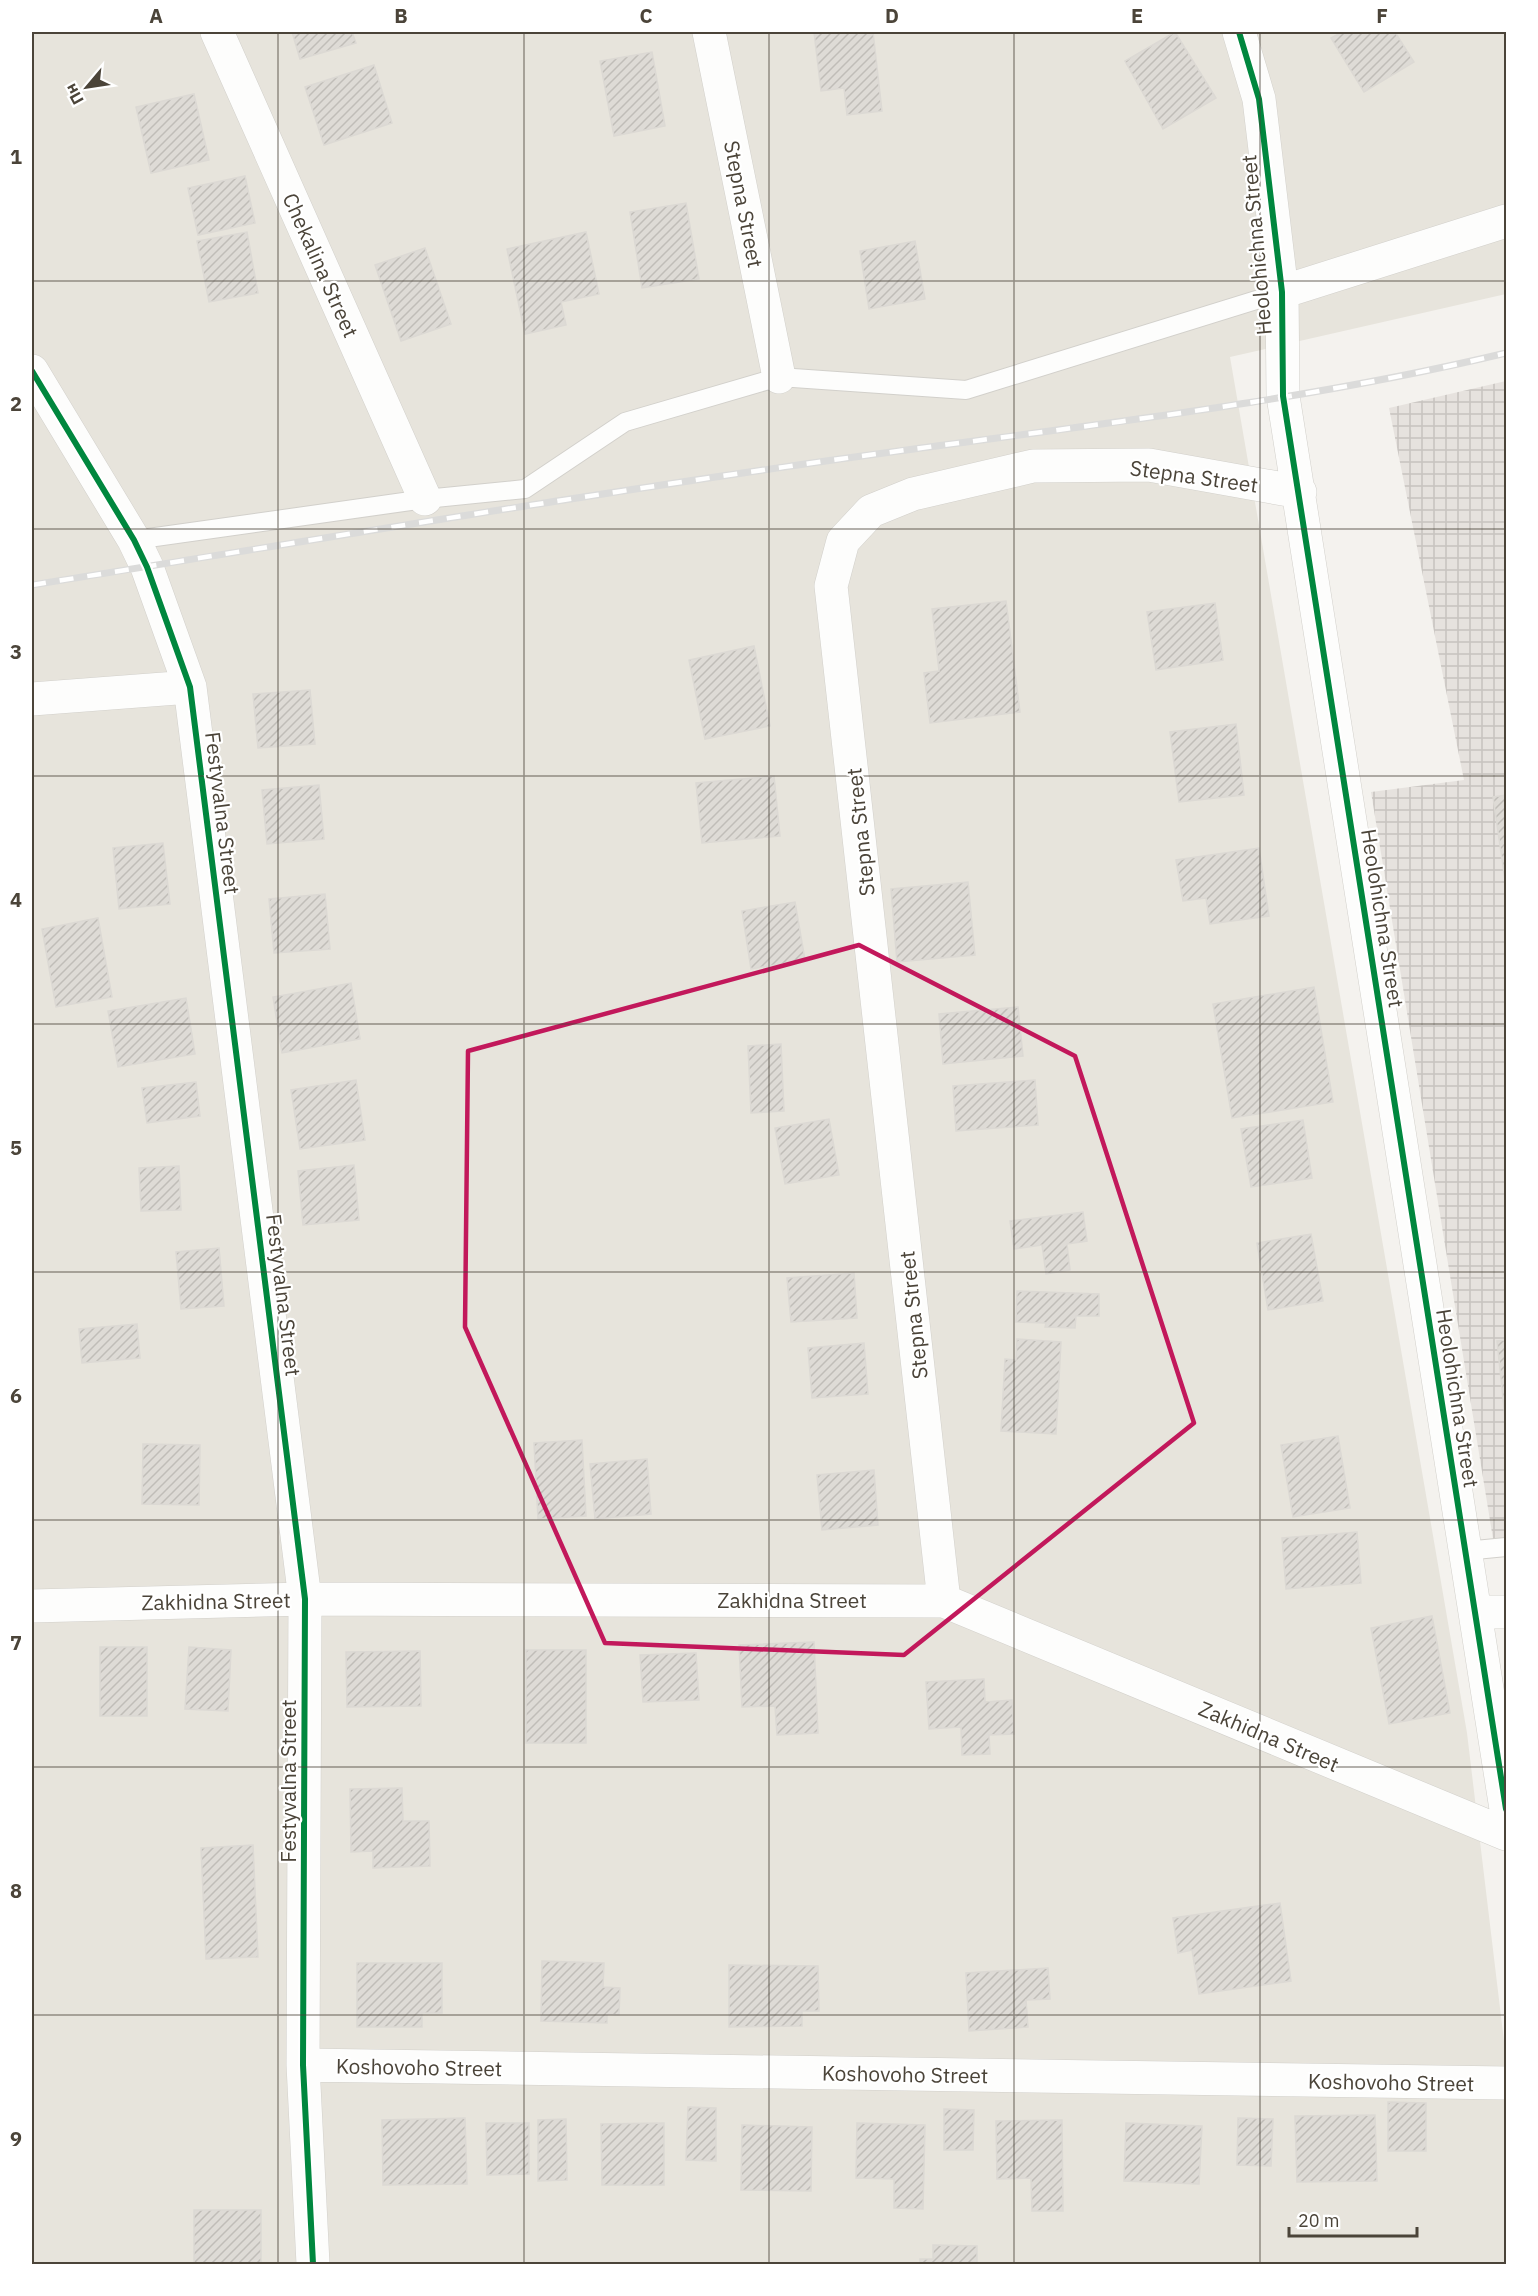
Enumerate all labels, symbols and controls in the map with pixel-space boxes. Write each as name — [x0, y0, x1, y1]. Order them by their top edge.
text: A — [149, 2, 163, 29]
text: B — [394, 2, 408, 29]
text: C — [639, 2, 653, 29]
text: D — [885, 2, 899, 29]
text: E — [1131, 2, 1143, 29]
text: F — [1376, 2, 1388, 29]
north arrow — [57, 57, 117, 117]
text: Пн — [60, 80, 88, 108]
street label: Stepna Street — [718, 138, 770, 270]
text: 1 — [10, 143, 22, 170]
street label: Heolohichna Street — [1234, 154, 1278, 336]
street label: Chekalina Street — [277, 188, 365, 342]
text: 2 — [10, 390, 22, 417]
street label: Stepna Street — [1128, 453, 1260, 499]
text: 3 — [10, 638, 22, 665]
street label: Festyvalna Street — [199, 730, 247, 896]
street label: Stepna Street — [839, 766, 881, 898]
street label: Heolohichna Street — [1355, 826, 1411, 1010]
text: 4 — [10, 886, 22, 913]
text: 5 — [10, 1134, 22, 1161]
street label: Festyvalna Street — [260, 1212, 308, 1378]
street label: Stepna Street — [892, 1249, 934, 1381]
street label: Heolohichna Street — [1430, 1306, 1486, 1490]
text: 6 — [10, 1382, 22, 1409]
street label: Zakhidna Street — [141, 1586, 291, 1616]
street label: Zakhidna Street — [717, 1586, 867, 1614]
text: 7 — [10, 1629, 22, 1656]
street label: Zakhidna Street — [1195, 1694, 1343, 1778]
street label: Festyvalna Street — [274, 1699, 302, 1863]
text: 8 — [10, 1877, 22, 1904]
street label: Koshovoho Street — [336, 2052, 502, 2082]
street label: Koshovoho Street — [822, 2059, 988, 2089]
street label: Koshovoho Street — [1308, 2067, 1474, 2097]
text: 9 — [10, 2125, 22, 2152]
scale bar — [1289, 2200, 1416, 2238]
text: 20 m — [1298, 2209, 1340, 2232]

